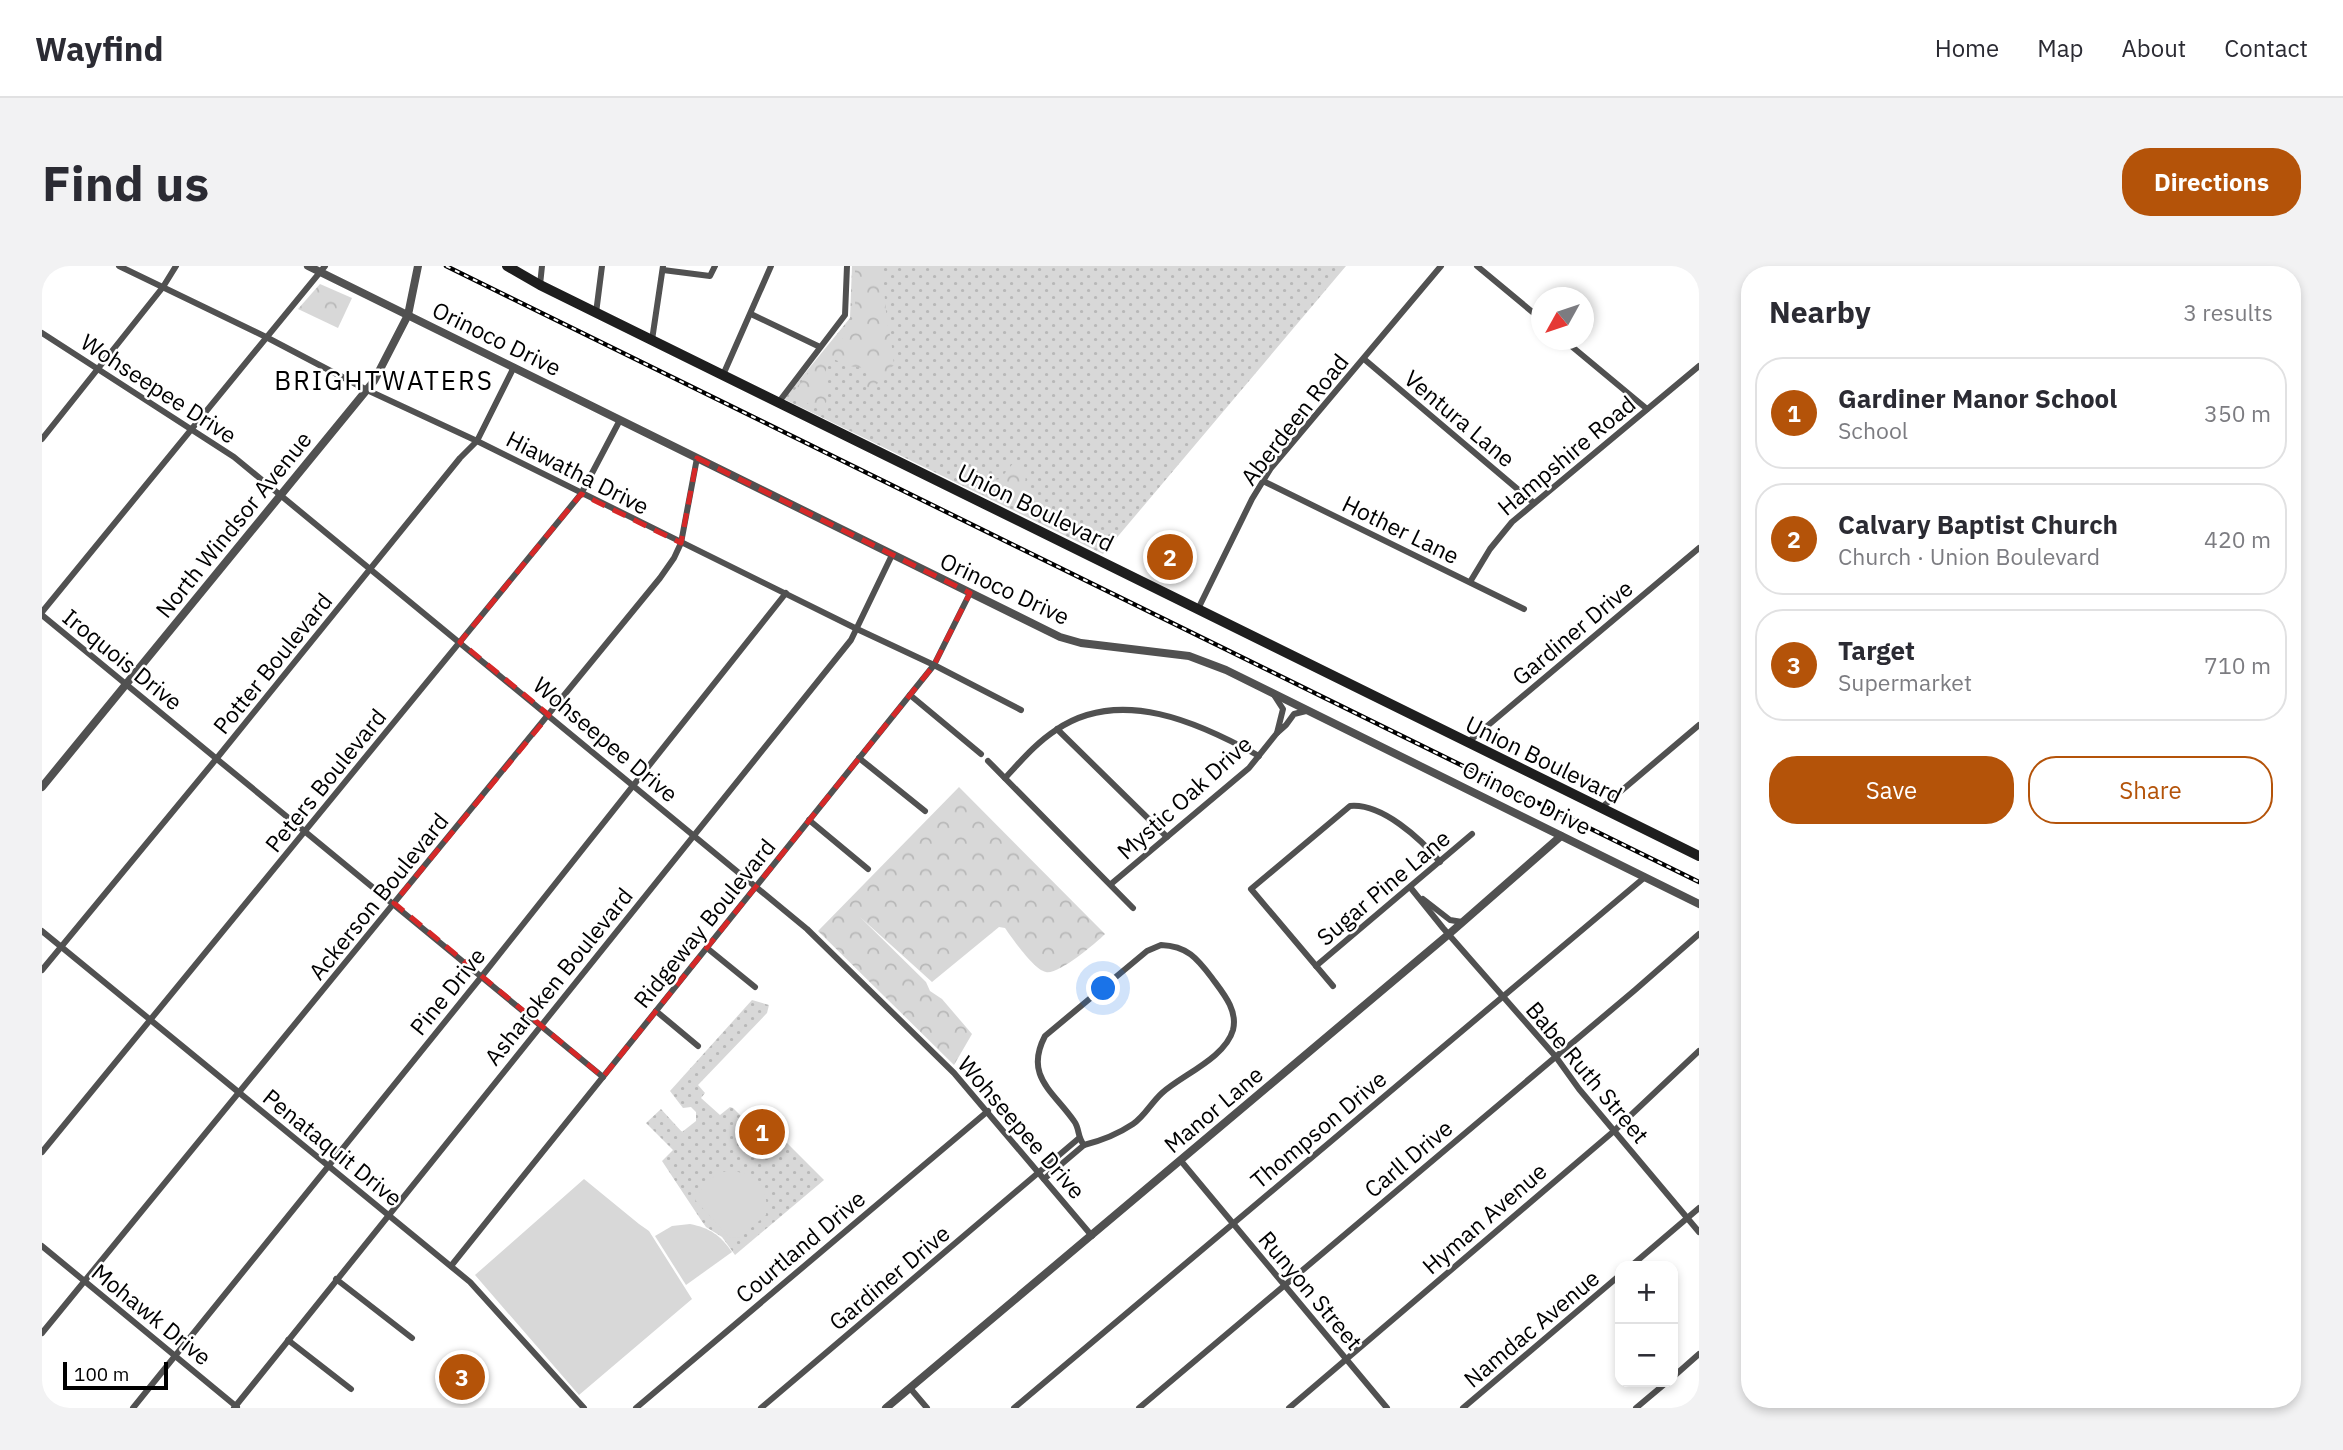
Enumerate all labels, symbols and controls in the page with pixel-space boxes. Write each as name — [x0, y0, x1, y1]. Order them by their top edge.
text: Wayfind — [35, 27, 164, 70]
text: Home — [1935, 32, 1999, 64]
text: Map — [2037, 32, 2083, 64]
text: About — [2121, 32, 2186, 64]
text: Contact — [2224, 32, 2308, 64]
button: Directions — [2122, 148, 2301, 216]
text: Find us — [42, 151, 209, 214]
north arrow — [1531, 287, 1594, 350]
text: Nearby — [1769, 292, 1871, 331]
street label: Orinoco Drive — [428, 294, 566, 382]
text: 3 results — [2183, 297, 2273, 327]
street label: Wohseepee Drive — [75, 326, 243, 450]
street label: Aberdeen Road — [1233, 347, 1355, 491]
district label: BRIGHTWATERS — [274, 363, 494, 397]
street label: Ventura Lane — [1398, 363, 1522, 473]
text: Gardiner Manor School — [1838, 381, 2117, 415]
street label: Hampshire Road — [1491, 388, 1641, 522]
text: 1 — [1787, 398, 1801, 428]
text: 350 m — [2204, 398, 2271, 428]
text: School — [1838, 415, 1908, 445]
street label: Hiawatha Drive — [502, 423, 654, 521]
street label: North Windsor Avenue — [148, 425, 318, 623]
street label: Union Boulevard — [953, 456, 1119, 558]
street label: Hother Lane — [1338, 488, 1464, 570]
text: Calvary Baptist Church — [1838, 507, 2118, 541]
text: 2 — [1787, 524, 1801, 554]
text: 420 m — [2204, 524, 2271, 554]
pin: 2 — [1147, 531, 1193, 583]
text: Church · Union Boulevard — [1838, 541, 2100, 571]
street label: Orinoco Drive — [935, 545, 1075, 631]
street label: Gardiner Drive — [1505, 573, 1639, 691]
street label: Potter Boulevard — [206, 586, 338, 740]
street label: Iroquois Drive — [57, 602, 189, 716]
text: Target — [1838, 633, 1915, 667]
text: 3 — [1787, 650, 1801, 680]
text: 710 m — [2204, 650, 2271, 680]
text: Supermarket — [1838, 667, 1972, 697]
street label: Wohseepee Drive — [527, 670, 685, 808]
street label: Peters Boulevard — [258, 702, 392, 858]
street label: Union Boulevard — [1461, 708, 1627, 810]
street label: Mystic Oak Drive — [1110, 729, 1258, 865]
street label: Orinoco Drive — [1458, 753, 1596, 841]
button: Save — [1769, 756, 2014, 824]
button: Share — [2028, 756, 2273, 824]
street label: Ackerson Boulevard — [301, 806, 455, 986]
street label: Sugar Pine Lane — [1310, 822, 1456, 952]
street label: Ridgeway Boulevard — [626, 832, 782, 1014]
street label: Asharoken Boulevard — [477, 881, 639, 1071]
street label: Pine Drive — [403, 941, 491, 1041]
your location — [1086, 971, 1120, 1005]
street label: Babe Ruth Street — [1520, 995, 1656, 1149]
street label: Wohseepee Drive — [952, 1049, 1092, 1205]
street label: Manor Lane — [1157, 1059, 1269, 1159]
street label: Thompson Drive — [1244, 1063, 1392, 1195]
street label: Penataquit Drive — [257, 1082, 409, 1212]
pin: 1 — [739, 1106, 785, 1158]
street label: Carll Drive — [1358, 1112, 1458, 1204]
street label: Hyman Avenue — [1416, 1156, 1552, 1280]
street label: Courtland Drive — [729, 1183, 871, 1309]
street label: Gardiner Drive — [822, 1218, 956, 1336]
street label: Runyon Street — [1252, 1224, 1370, 1356]
street label: Mohawk Drive — [86, 1257, 218, 1371]
map controls — [1615, 1261, 1678, 1387]
button: + — [1615, 1261, 1678, 1324]
street label: Namdac Avenue — [1457, 1263, 1605, 1393]
button: − — [1615, 1324, 1678, 1387]
pin: 3 — [439, 1351, 485, 1403]
scale bar — [63, 1359, 168, 1391]
text: 100 m — [74, 1362, 129, 1386]

